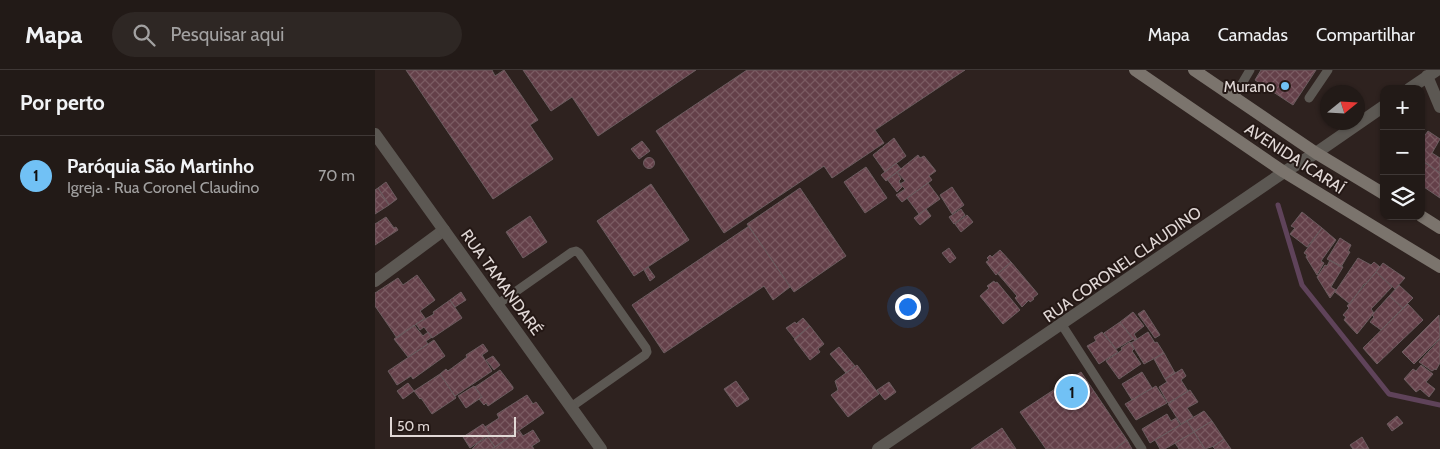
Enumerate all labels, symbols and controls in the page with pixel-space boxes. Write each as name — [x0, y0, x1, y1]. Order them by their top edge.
search box — [112, 12, 462, 57]
text: Mapa — [25, 20, 82, 49]
icon: search — [130, 21, 158, 49]
text: Pesquisar aqui — [170, 23, 284, 46]
text: Mapa — [1148, 24, 1190, 46]
text: Camadas — [1218, 24, 1288, 46]
text: Compartilhar — [1316, 24, 1415, 46]
place label: Murano — [1223, 77, 1275, 96]
marker: Murano — [1279, 80, 1291, 92]
north arrow — [1320, 85, 1365, 130]
map controls — [1380, 85, 1425, 220]
button: + — [1380, 85, 1425, 130]
text: Por perto — [20, 90, 105, 115]
street label: AVENIDA ICARAÍ — [1241, 119, 1348, 198]
button: − — [1380, 130, 1425, 175]
text: Paróquia São Martinho — [67, 155, 254, 178]
text: 1 — [33, 166, 39, 185]
text: 70 m — [318, 166, 355, 185]
button: layers — [1380, 175, 1425, 220]
text: Igreja · Rua Coronel Claudino — [67, 178, 259, 197]
street label: RUA CORONEL CLAUDINO — [1040, 203, 1205, 326]
street label: RUA TAMANDARÉ — [457, 226, 546, 339]
your location — [895, 294, 921, 320]
pin: 1 — [1056, 373, 1088, 411]
scale bar — [390, 414, 516, 437]
text: 50 m — [397, 417, 430, 435]

